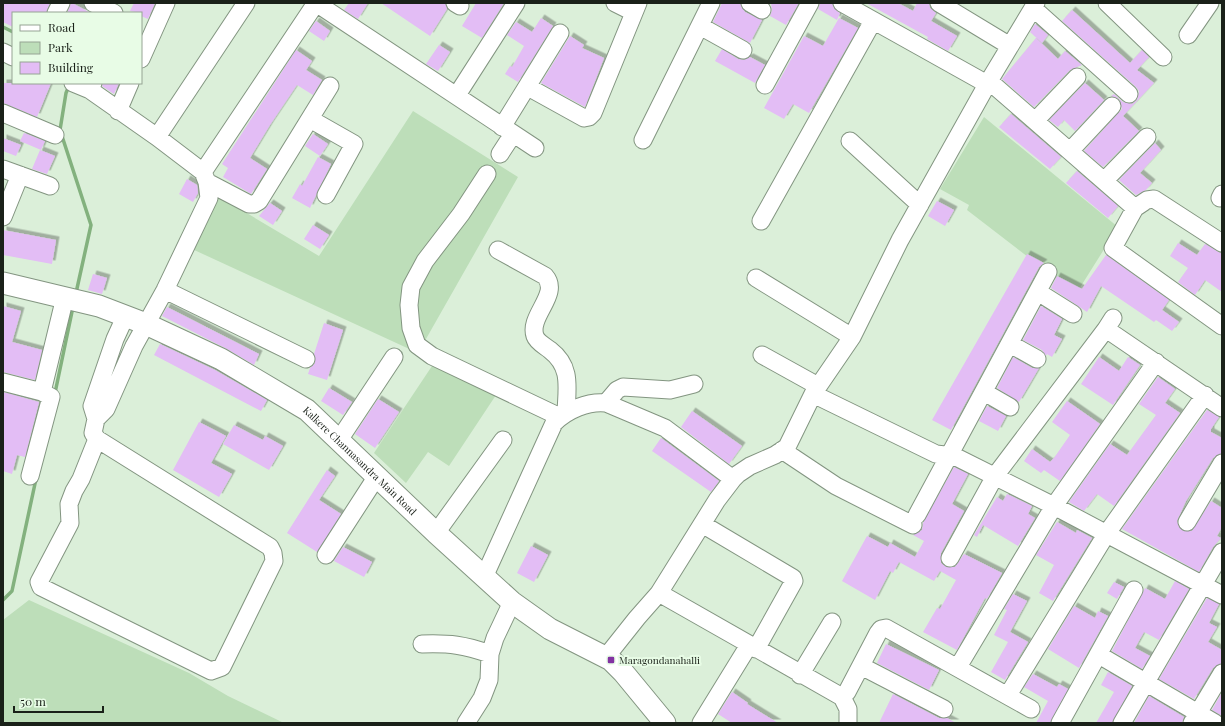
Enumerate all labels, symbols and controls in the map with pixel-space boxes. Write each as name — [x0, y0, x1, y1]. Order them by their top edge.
legend — [12, 12, 142, 84]
text: Road — [48, 19, 75, 35]
text: Park — [48, 39, 73, 55]
text: Building — [48, 59, 94, 75]
street label: Kalkere Channasandra Main Road — [300, 403, 420, 518]
place label: Maragondanahalli — [619, 653, 700, 667]
marker: Maragondanahalli — [606, 655, 616, 665]
scale bar — [14, 688, 103, 714]
text: 50 m — [20, 693, 46, 709]

